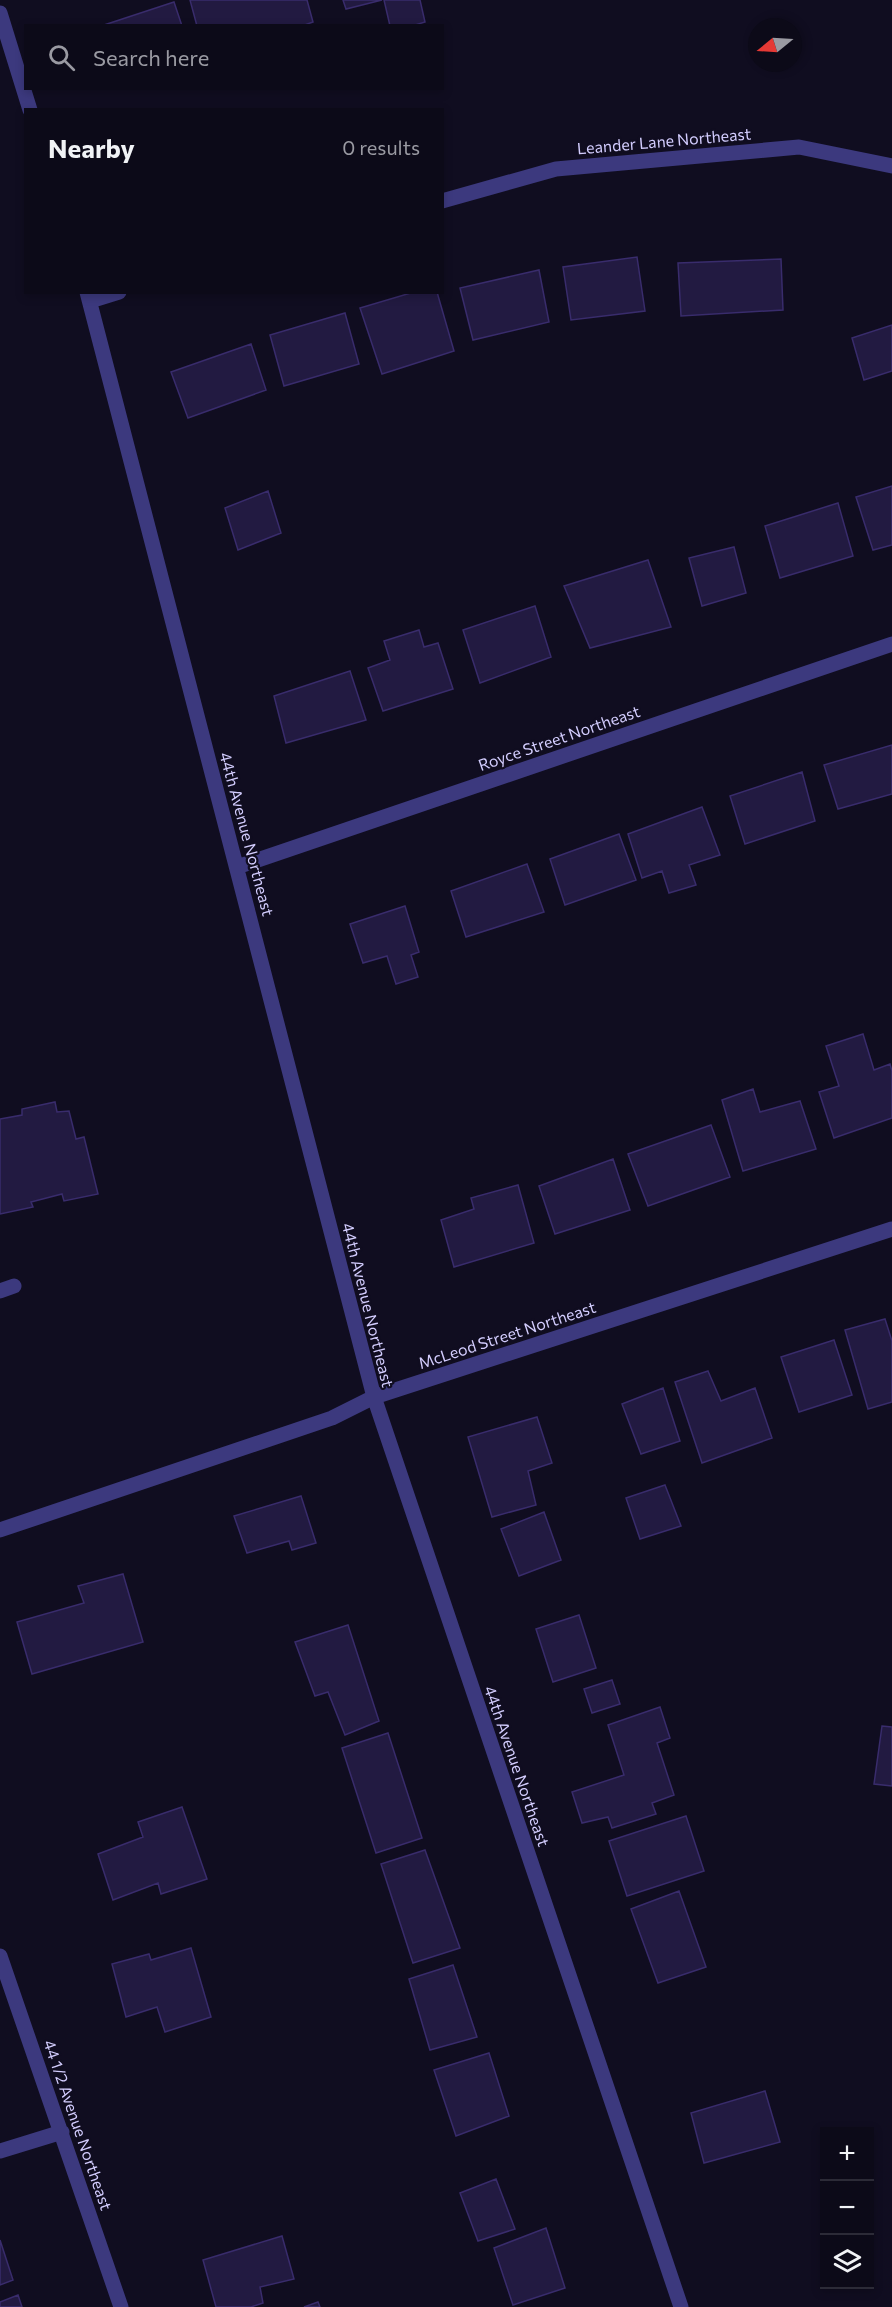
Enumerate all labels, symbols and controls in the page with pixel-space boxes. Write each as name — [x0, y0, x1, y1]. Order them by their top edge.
north arrow — [748, 18, 802, 72]
search box — [24, 24, 444, 90]
icon: search — [45, 41, 78, 74]
text: Search here — [93, 44, 209, 71]
street label: Leander Lane Northeast — [576, 123, 752, 158]
text: Nearby — [48, 132, 135, 163]
text: 0 results — [342, 135, 420, 159]
street label: Royce Street Northeast — [476, 701, 642, 774]
street label: 44th Avenue Northeast — [216, 750, 279, 918]
street label: 44th Avenue Northeast — [339, 1221, 398, 1389]
street label: McLeod Street Northeast — [416, 1297, 598, 1372]
street label: 44th Avenue Northeast — [481, 1683, 554, 1849]
street label: 44 1/2 Avenue Northeast — [40, 2037, 117, 2213]
map controls — [820, 2127, 874, 2289]
button: + — [820, 2127, 874, 2181]
button: − — [820, 2181, 874, 2235]
button: layers — [820, 2235, 874, 2289]

